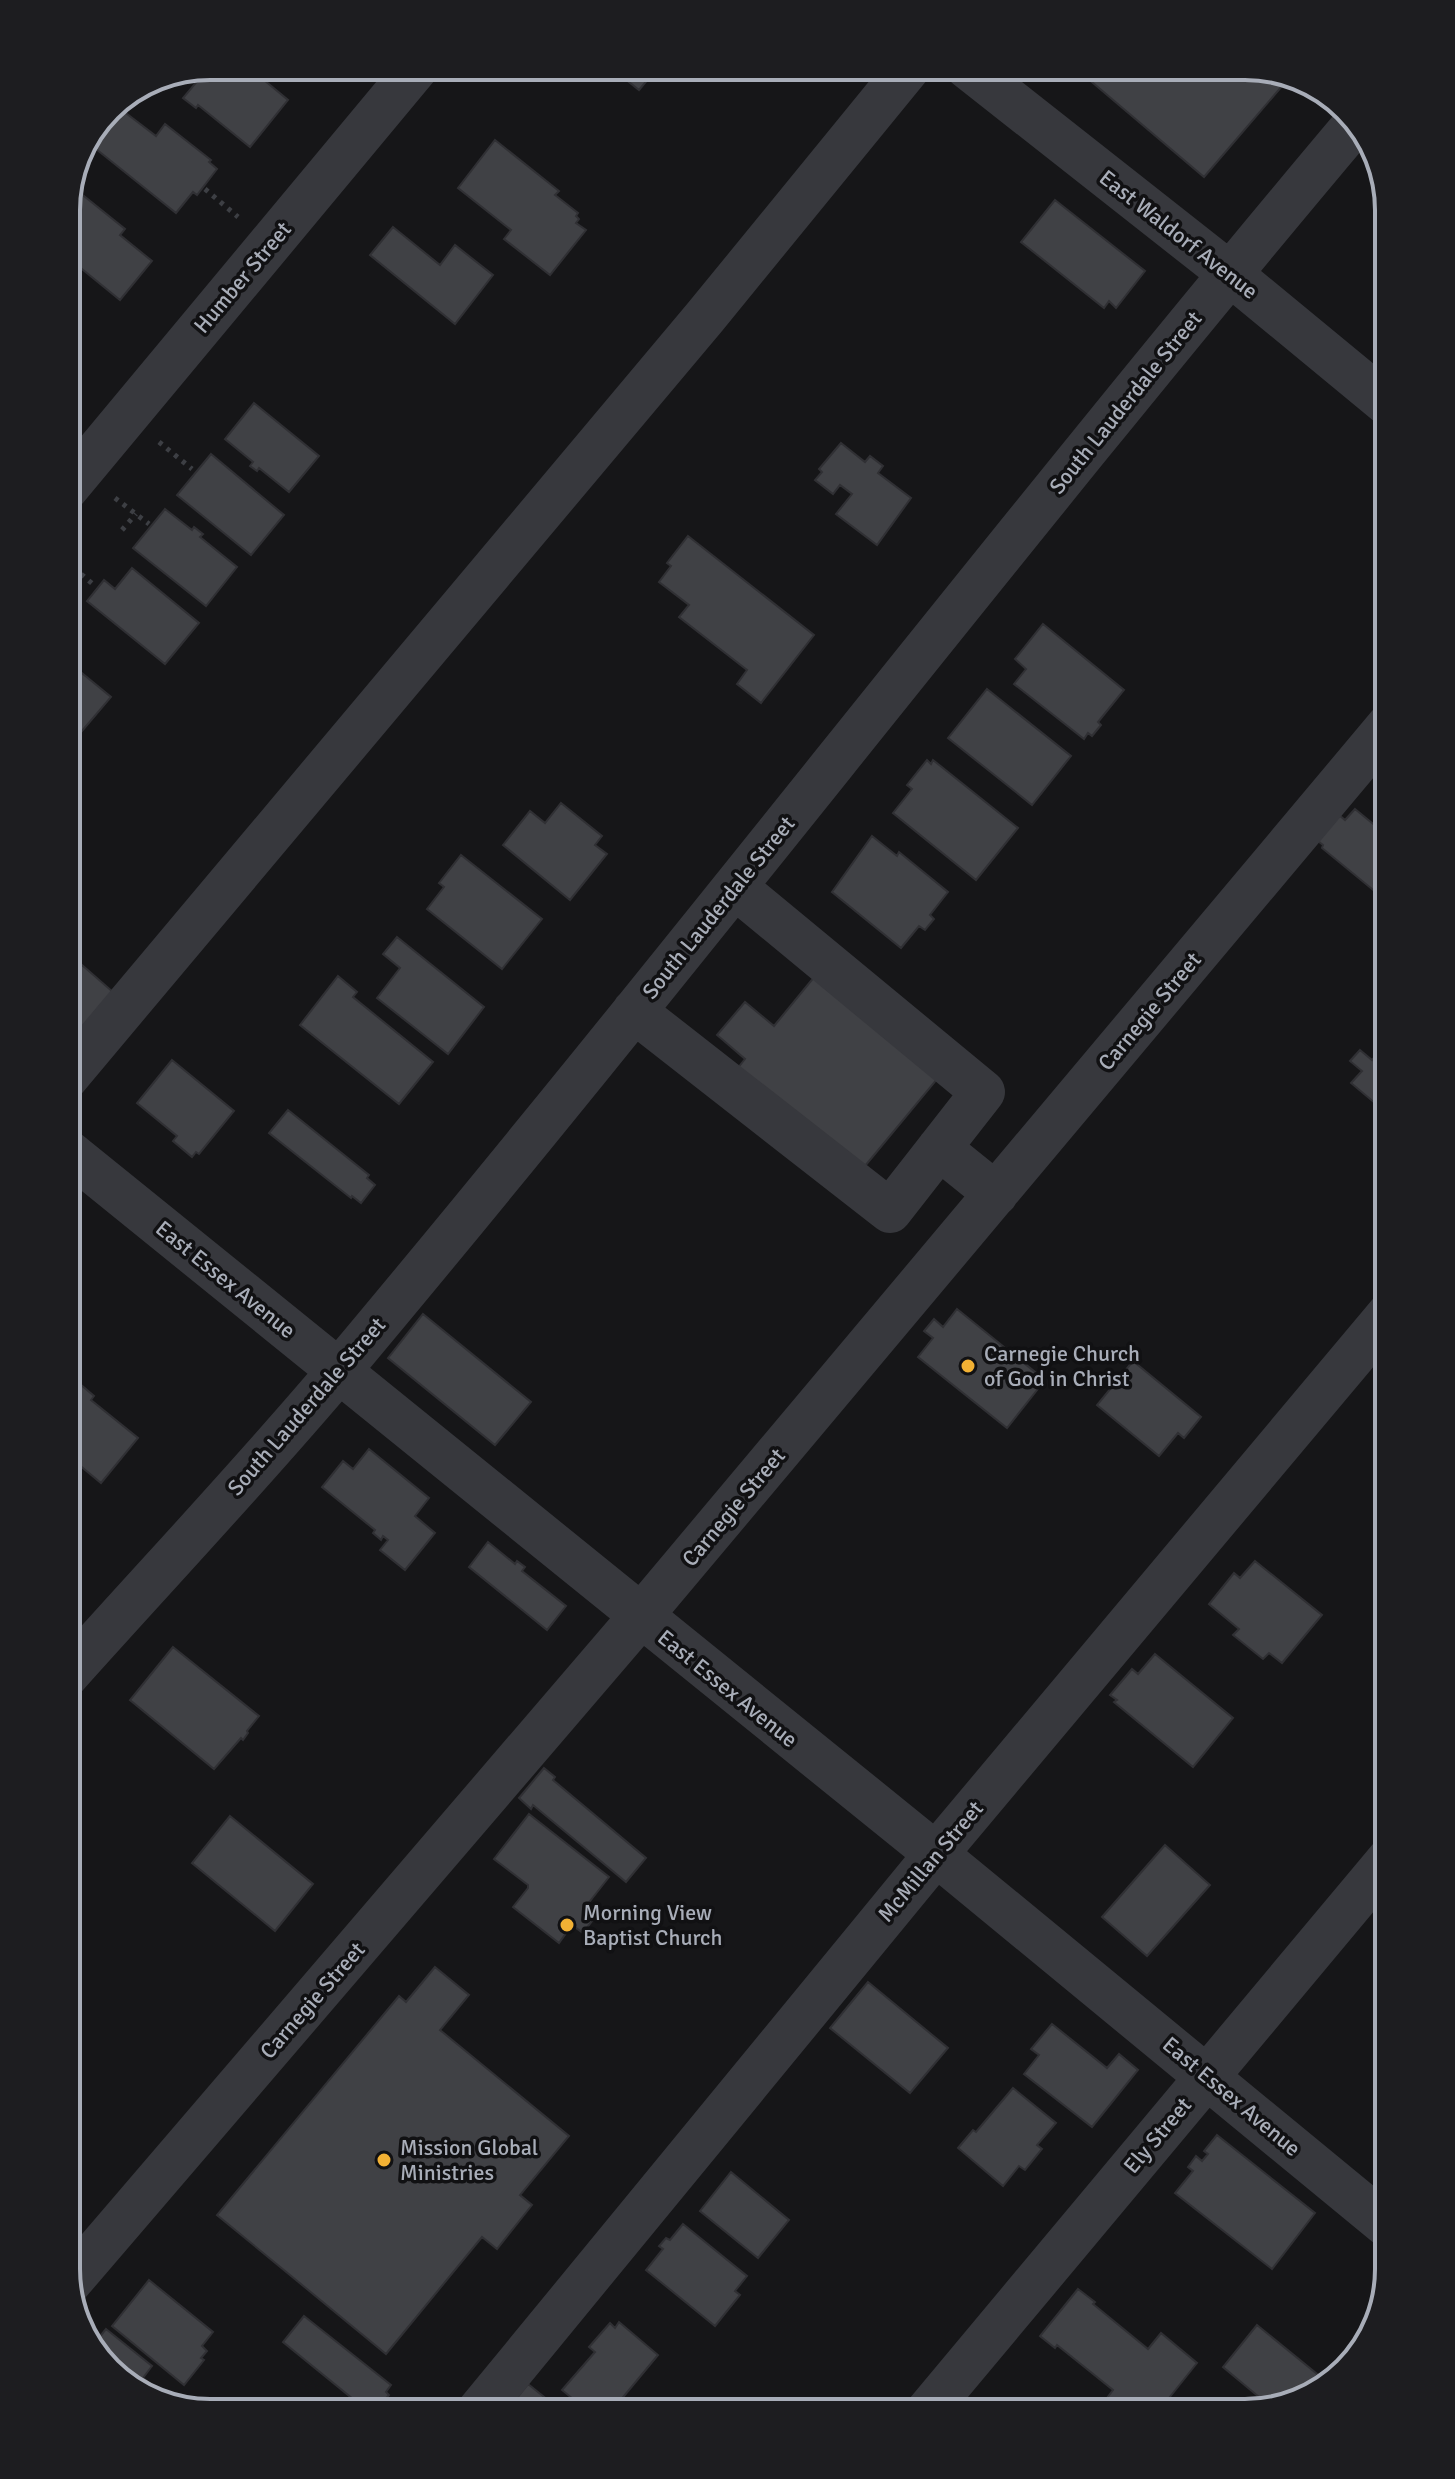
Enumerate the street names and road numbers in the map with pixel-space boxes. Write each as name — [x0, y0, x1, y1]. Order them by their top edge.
street label: East Waldorf Avenue — [1094, 164, 1263, 305]
street label: Humber Street — [188, 216, 297, 339]
street label: South Lauderdale Street — [1043, 305, 1208, 499]
street label: South Lauderdale Street — [636, 810, 801, 1004]
street label: Carnegie Street — [1092, 946, 1207, 1076]
street label: East Essex Avenue — [150, 1215, 301, 1344]
street label: South Lauderdale Street — [222, 1311, 391, 1501]
street label: Carnegie Street — [676, 1442, 791, 1572]
street label: East Essex Avenue — [652, 1624, 803, 1753]
street label: McMillan Street — [872, 1795, 989, 1927]
street label: Carnegie Street — [254, 1936, 371, 2064]
street label: East Essex Avenue — [1157, 2031, 1306, 2162]
street label: Ely Street — [1118, 2092, 1197, 2179]

